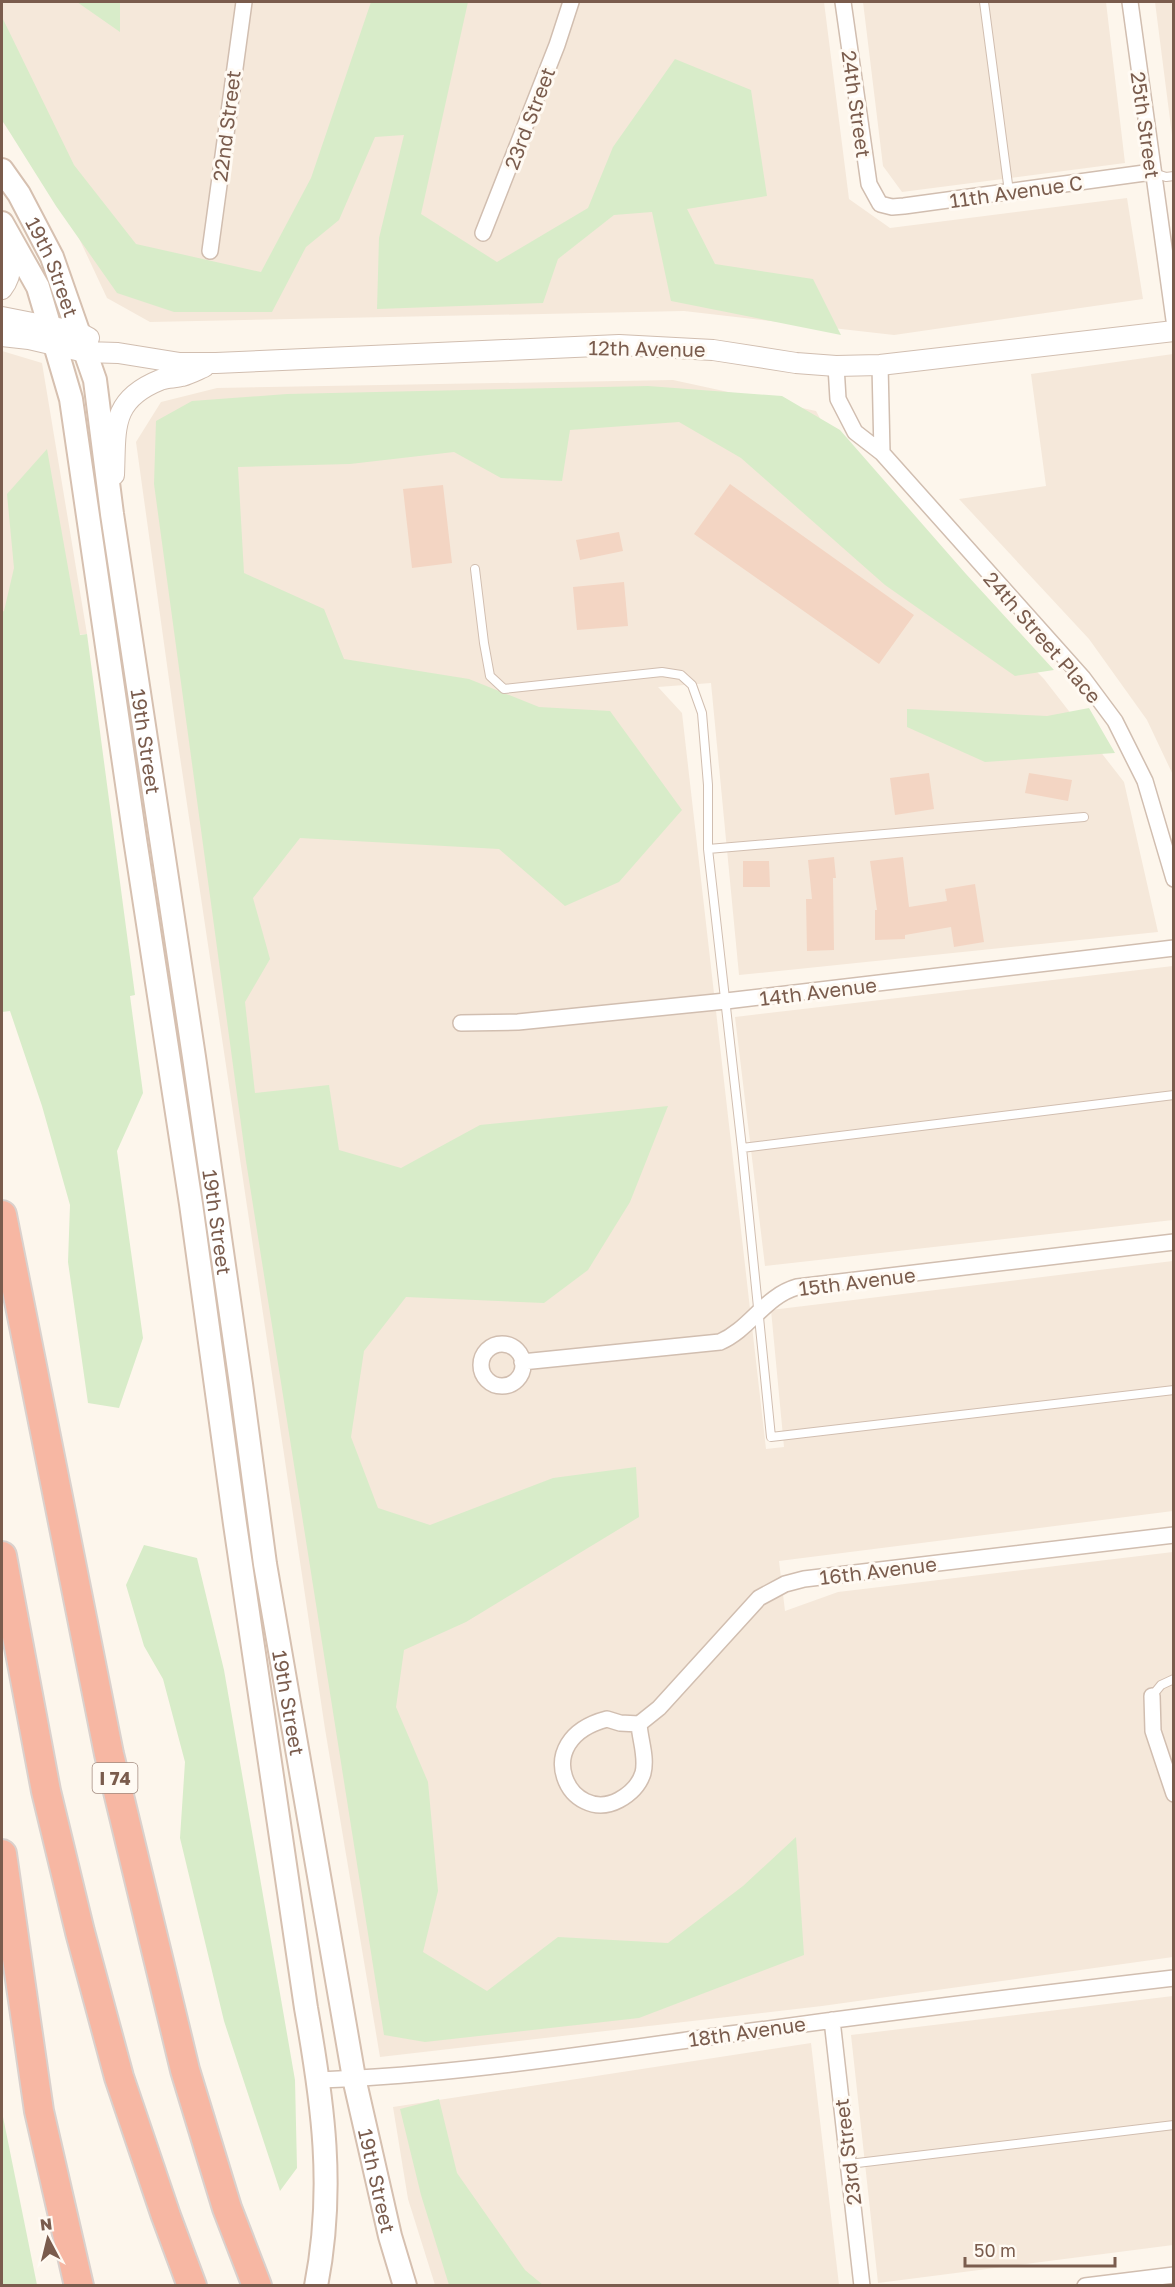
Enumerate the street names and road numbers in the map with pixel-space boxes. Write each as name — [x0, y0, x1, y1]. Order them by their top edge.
street label: 24th Street — [838, 49, 876, 159]
street label: 23rd Street — [499, 64, 559, 172]
street label: 22nd Street — [207, 69, 245, 183]
street label: 25th Street — [1127, 70, 1165, 180]
street label: 11th Avenue C — [948, 170, 1084, 212]
street label: 19th Street — [21, 213, 84, 320]
street label: 12th Avenue — [588, 335, 706, 361]
street label: 24th Street Place — [979, 566, 1107, 708]
street label: 19th Street — [127, 687, 166, 796]
street label: 14th Avenue — [758, 972, 878, 1010]
street label: 19th Street — [198, 1168, 237, 1277]
street label: 15th Avenue — [797, 1262, 917, 1300]
street label: 16th Avenue — [818, 1551, 938, 1589]
street label: 19th Street — [268, 1648, 310, 1757]
road number: I 74 — [92, 1763, 138, 1793]
street label: 18th Avenue — [687, 2011, 807, 2051]
street label: 23rd Street — [829, 2097, 865, 2207]
street label: 19th Street — [354, 2126, 401, 2235]

